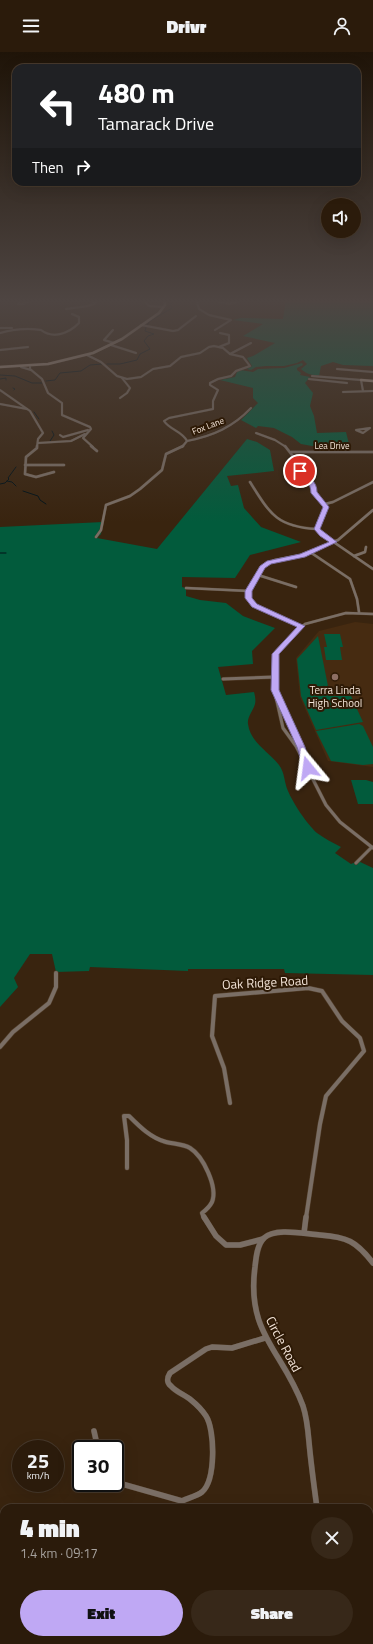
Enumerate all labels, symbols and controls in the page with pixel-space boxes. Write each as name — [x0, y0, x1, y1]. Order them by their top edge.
text: Drivr — [167, 13, 206, 40]
icon: menu — [20, 15, 42, 37]
icon: person — [331, 15, 353, 37]
text: 480 m — [98, 71, 175, 114]
icon: left — [32, 80, 84, 132]
text: Tamarack Drive — [98, 110, 214, 137]
text: Then — [32, 156, 64, 179]
icon: right — [72, 156, 94, 178]
map controls — [321, 198, 361, 238]
button: sound — [321, 198, 361, 238]
street label: Fox Lane — [190, 413, 226, 438]
street label: Lea Drive — [315, 439, 350, 452]
pin — [283, 454, 317, 488]
icon: arrive — [289, 460, 311, 482]
marker: Terra Linda High School — [330, 672, 340, 682]
place label: Terra Linda High School — [308, 682, 362, 711]
position arrow — [287, 747, 329, 789]
street label: Oak Ridge Road — [221, 970, 309, 994]
street label: Circle Road — [261, 1313, 307, 1375]
speed limit sign: 30 — [72, 1440, 124, 1492]
text: 25 — [27, 1445, 49, 1476]
text: km/h — [27, 1468, 49, 1483]
text: 4 min — [20, 1510, 80, 1546]
button: close — [311, 1517, 353, 1559]
text: 1.4 km · 09:17 — [20, 1543, 98, 1563]
button: Exit — [20, 1590, 183, 1636]
button: Share — [191, 1590, 353, 1636]

